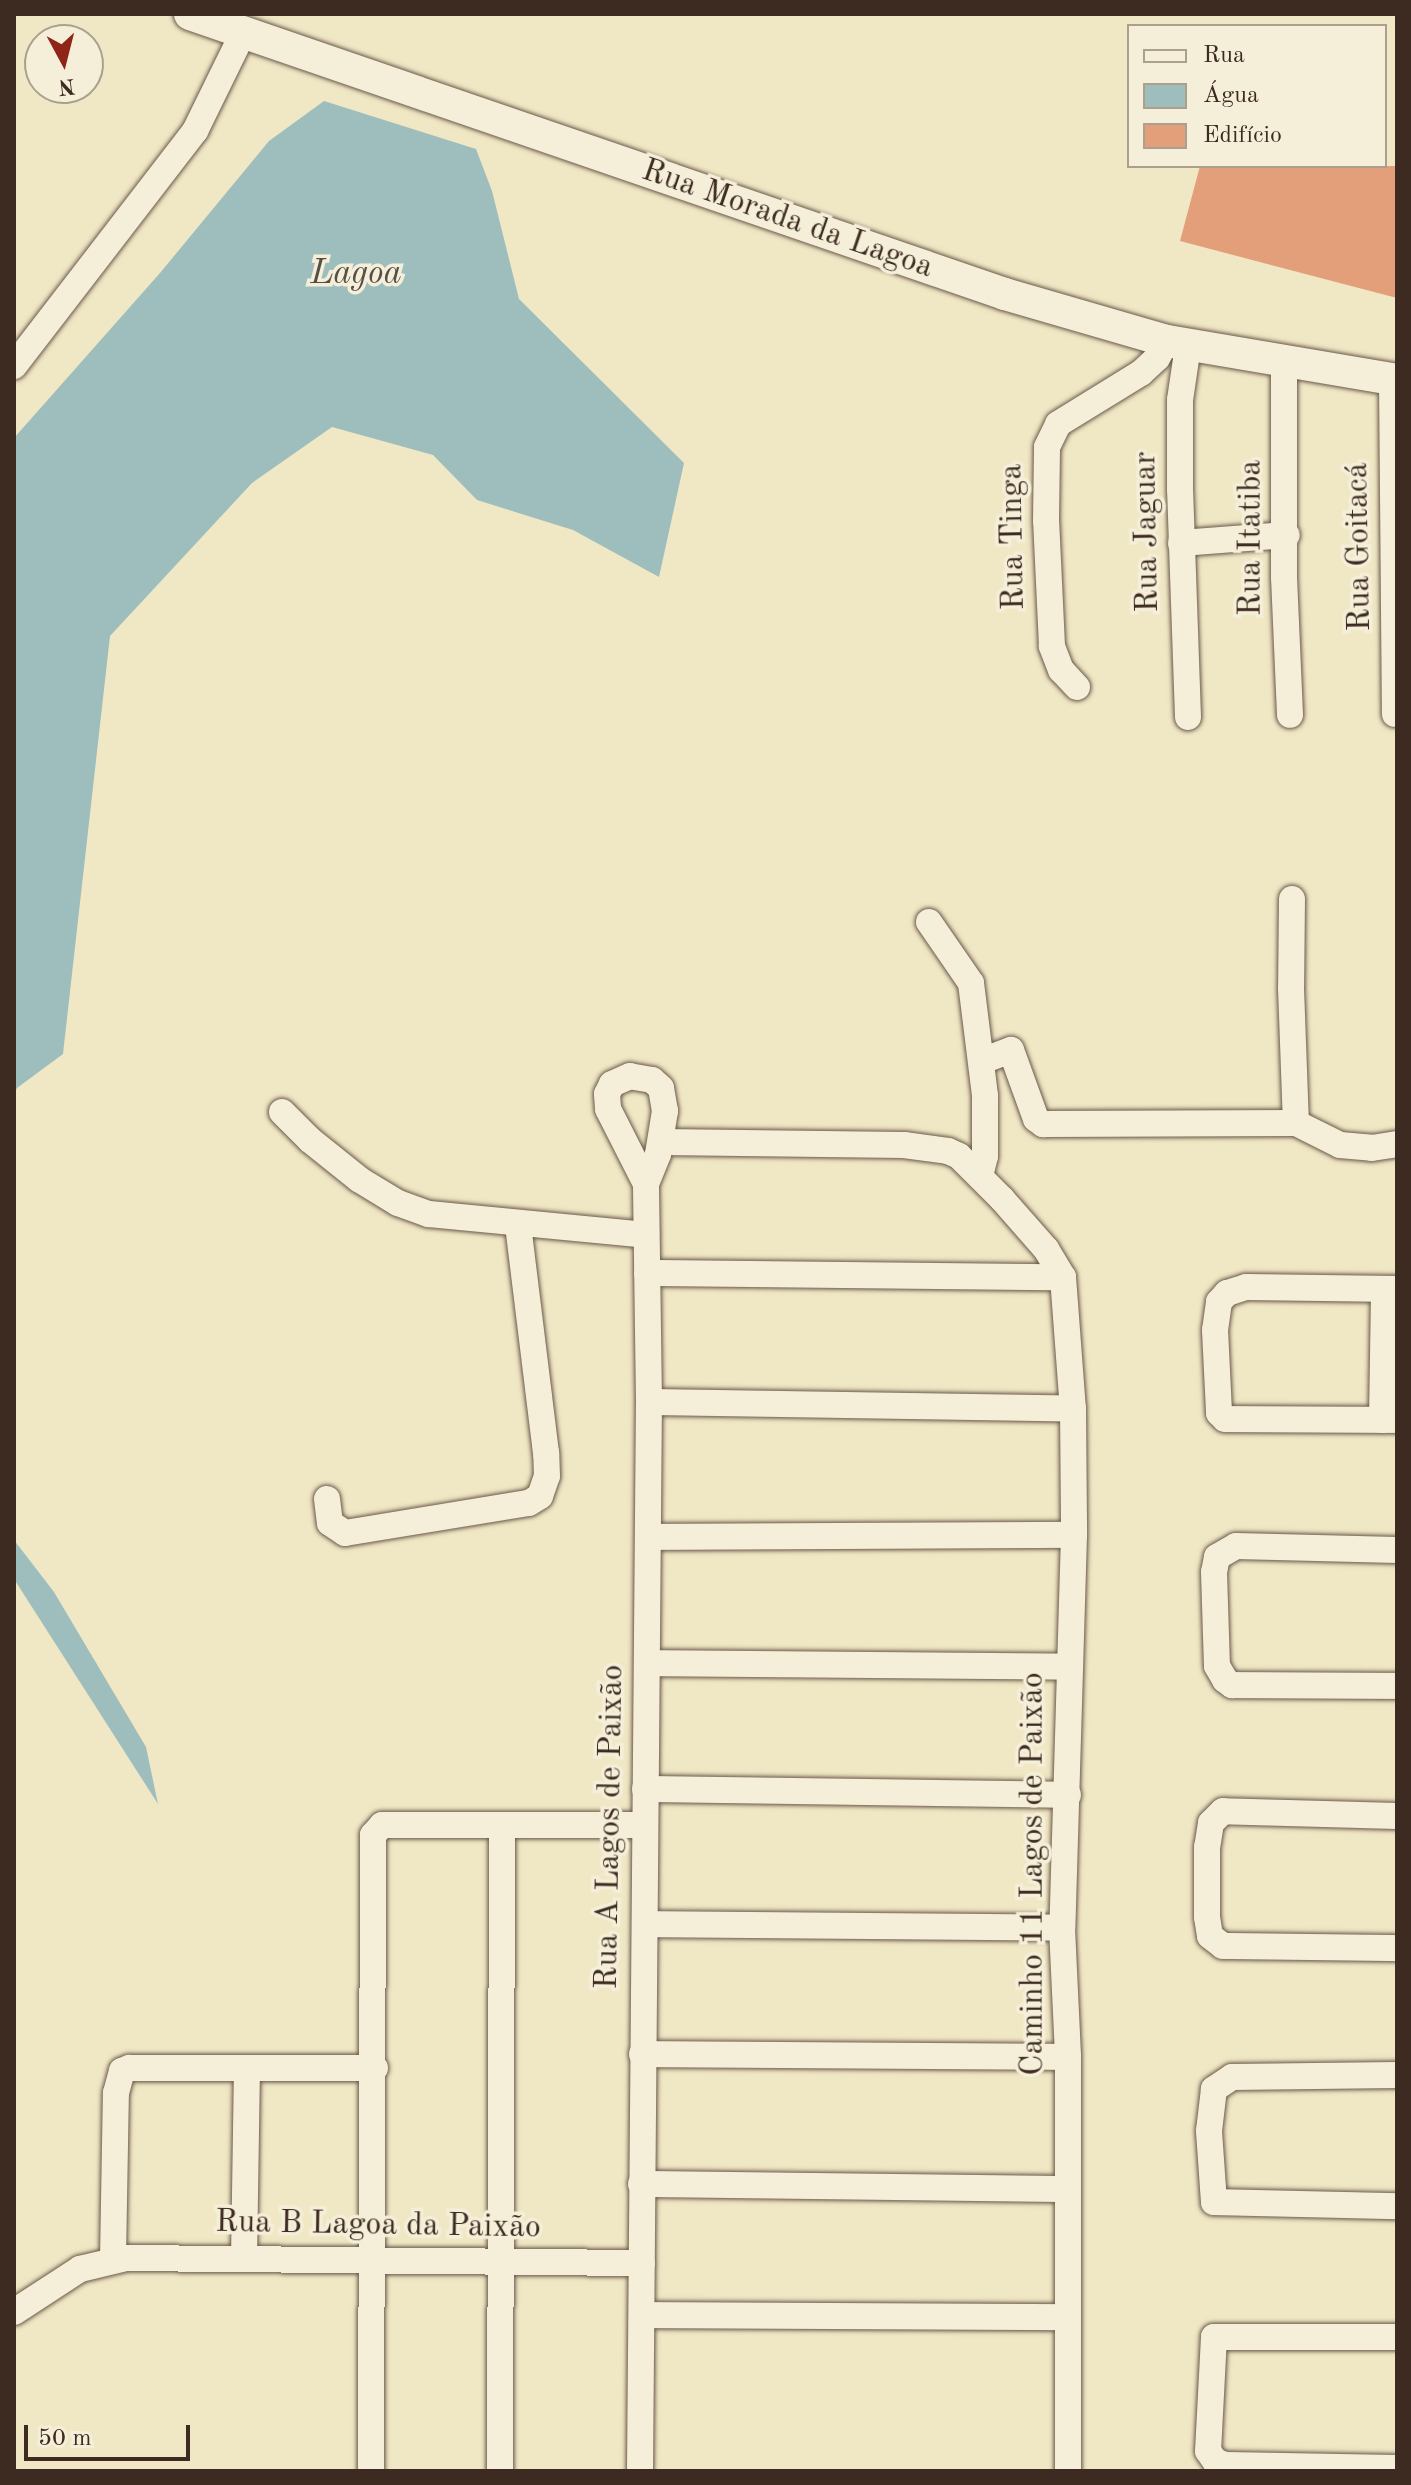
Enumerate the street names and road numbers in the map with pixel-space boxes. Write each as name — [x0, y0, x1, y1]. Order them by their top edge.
street label: Rua Morada da Lagoa — [636, 152, 938, 288]
street label: Rua Jaguar — [1127, 451, 1169, 613]
street label: Rua Itatiba — [1233, 460, 1271, 616]
street label: Rua Goitacá — [1339, 462, 1381, 632]
street label: Rua Tinga — [994, 463, 1034, 611]
street label: Rua A Lagos de Paixão — [589, 1664, 633, 1990]
street label: Caminho 11 Lagos de Paixão — [1015, 1672, 1053, 2076]
street label: Rua B Lagoa da Paixão — [215, 2204, 541, 2248]

